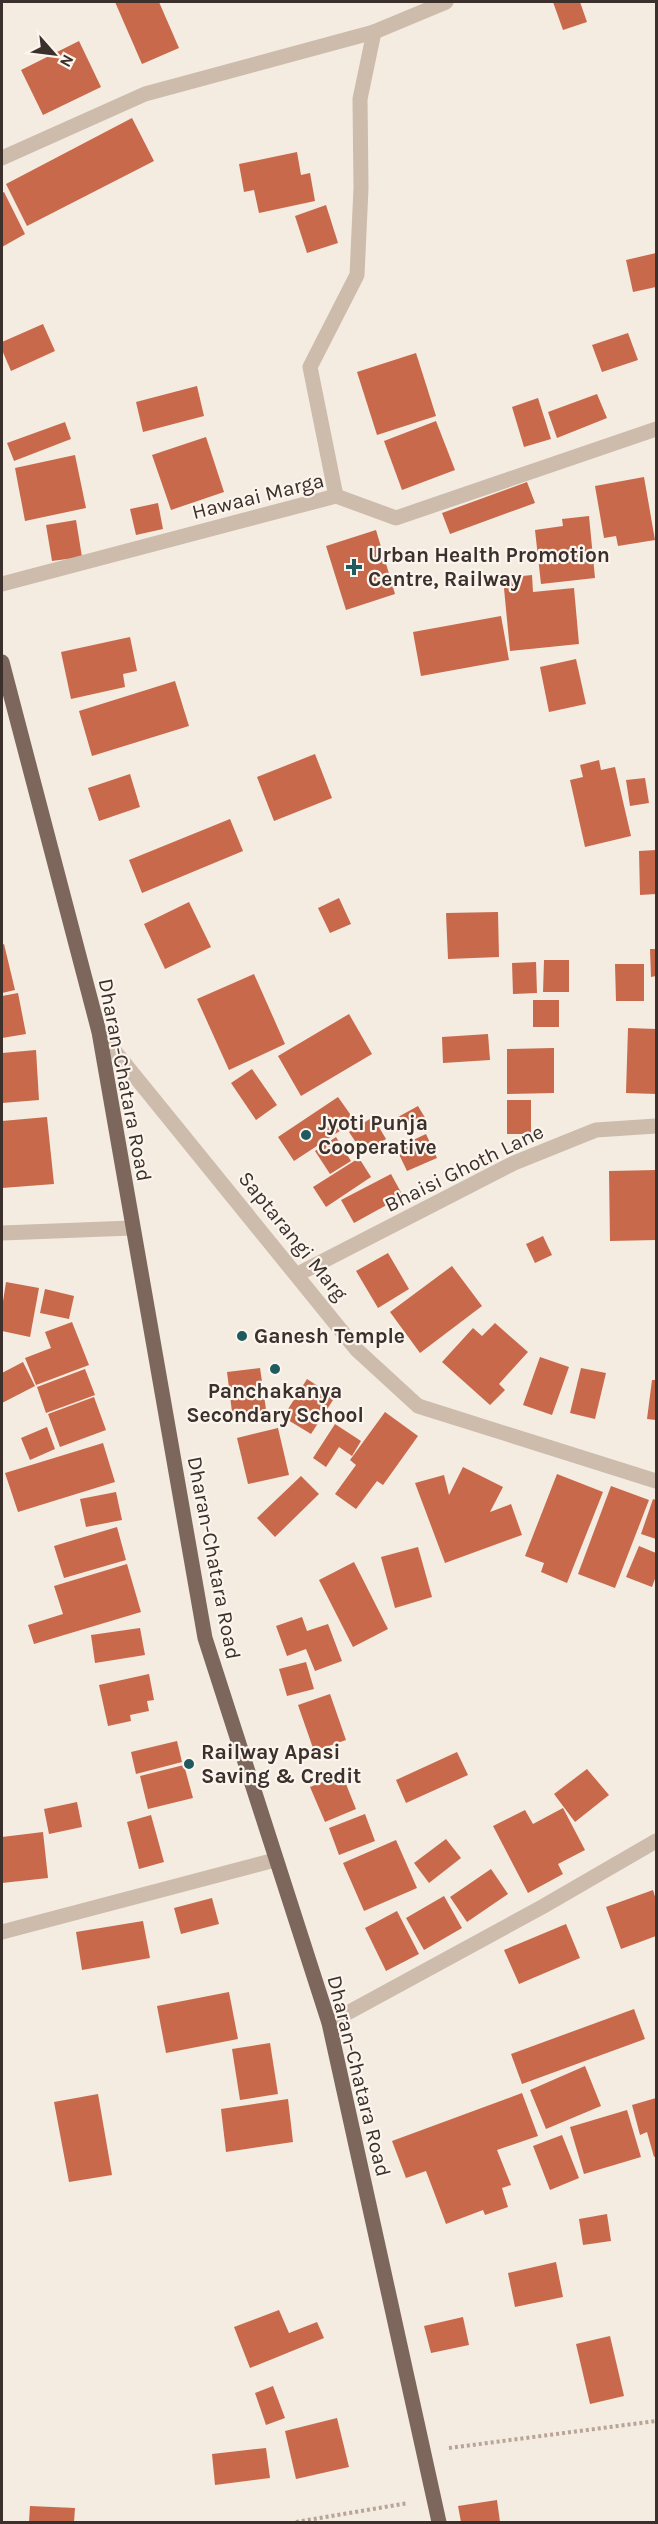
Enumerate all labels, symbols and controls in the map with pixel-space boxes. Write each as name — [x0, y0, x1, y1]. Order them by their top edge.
north arrow — [24, 24, 84, 84]
text: N — [56, 51, 78, 70]
street label: Hawaai Marga — [190, 468, 326, 524]
place label: Urban Health Promotion Centre, Railway — [368, 543, 610, 591]
marker: Urban Health Promotion Centre, Railway — [345, 558, 363, 576]
street label: Dharan-Chatara Road — [94, 976, 156, 1184]
place label: Jyoti Punja Cooperative — [318, 1111, 437, 1159]
street label: Bhaisi Ghoth Lane — [381, 1119, 547, 1217]
marker: Jyoti Punja Cooperative — [299, 1128, 313, 1142]
street label: Saptarangi Marg — [234, 1167, 353, 1306]
place label: Ganesh Temple — [254, 1324, 405, 1348]
marker: Ganesh Temple — [235, 1329, 249, 1343]
marker: Panchakanya Secondary School — [268, 1362, 282, 1376]
place label: Panchakanya Secondary School — [186, 1379, 364, 1427]
street label: Dharan-Chatara Road — [183, 1454, 245, 1662]
place label: Railway Apasi Saving & Credit — [201, 1740, 361, 1788]
marker: Railway Apasi Saving & Credit — [182, 1757, 196, 1771]
street label: Dharan-Chatara Road — [322, 1973, 396, 2179]

